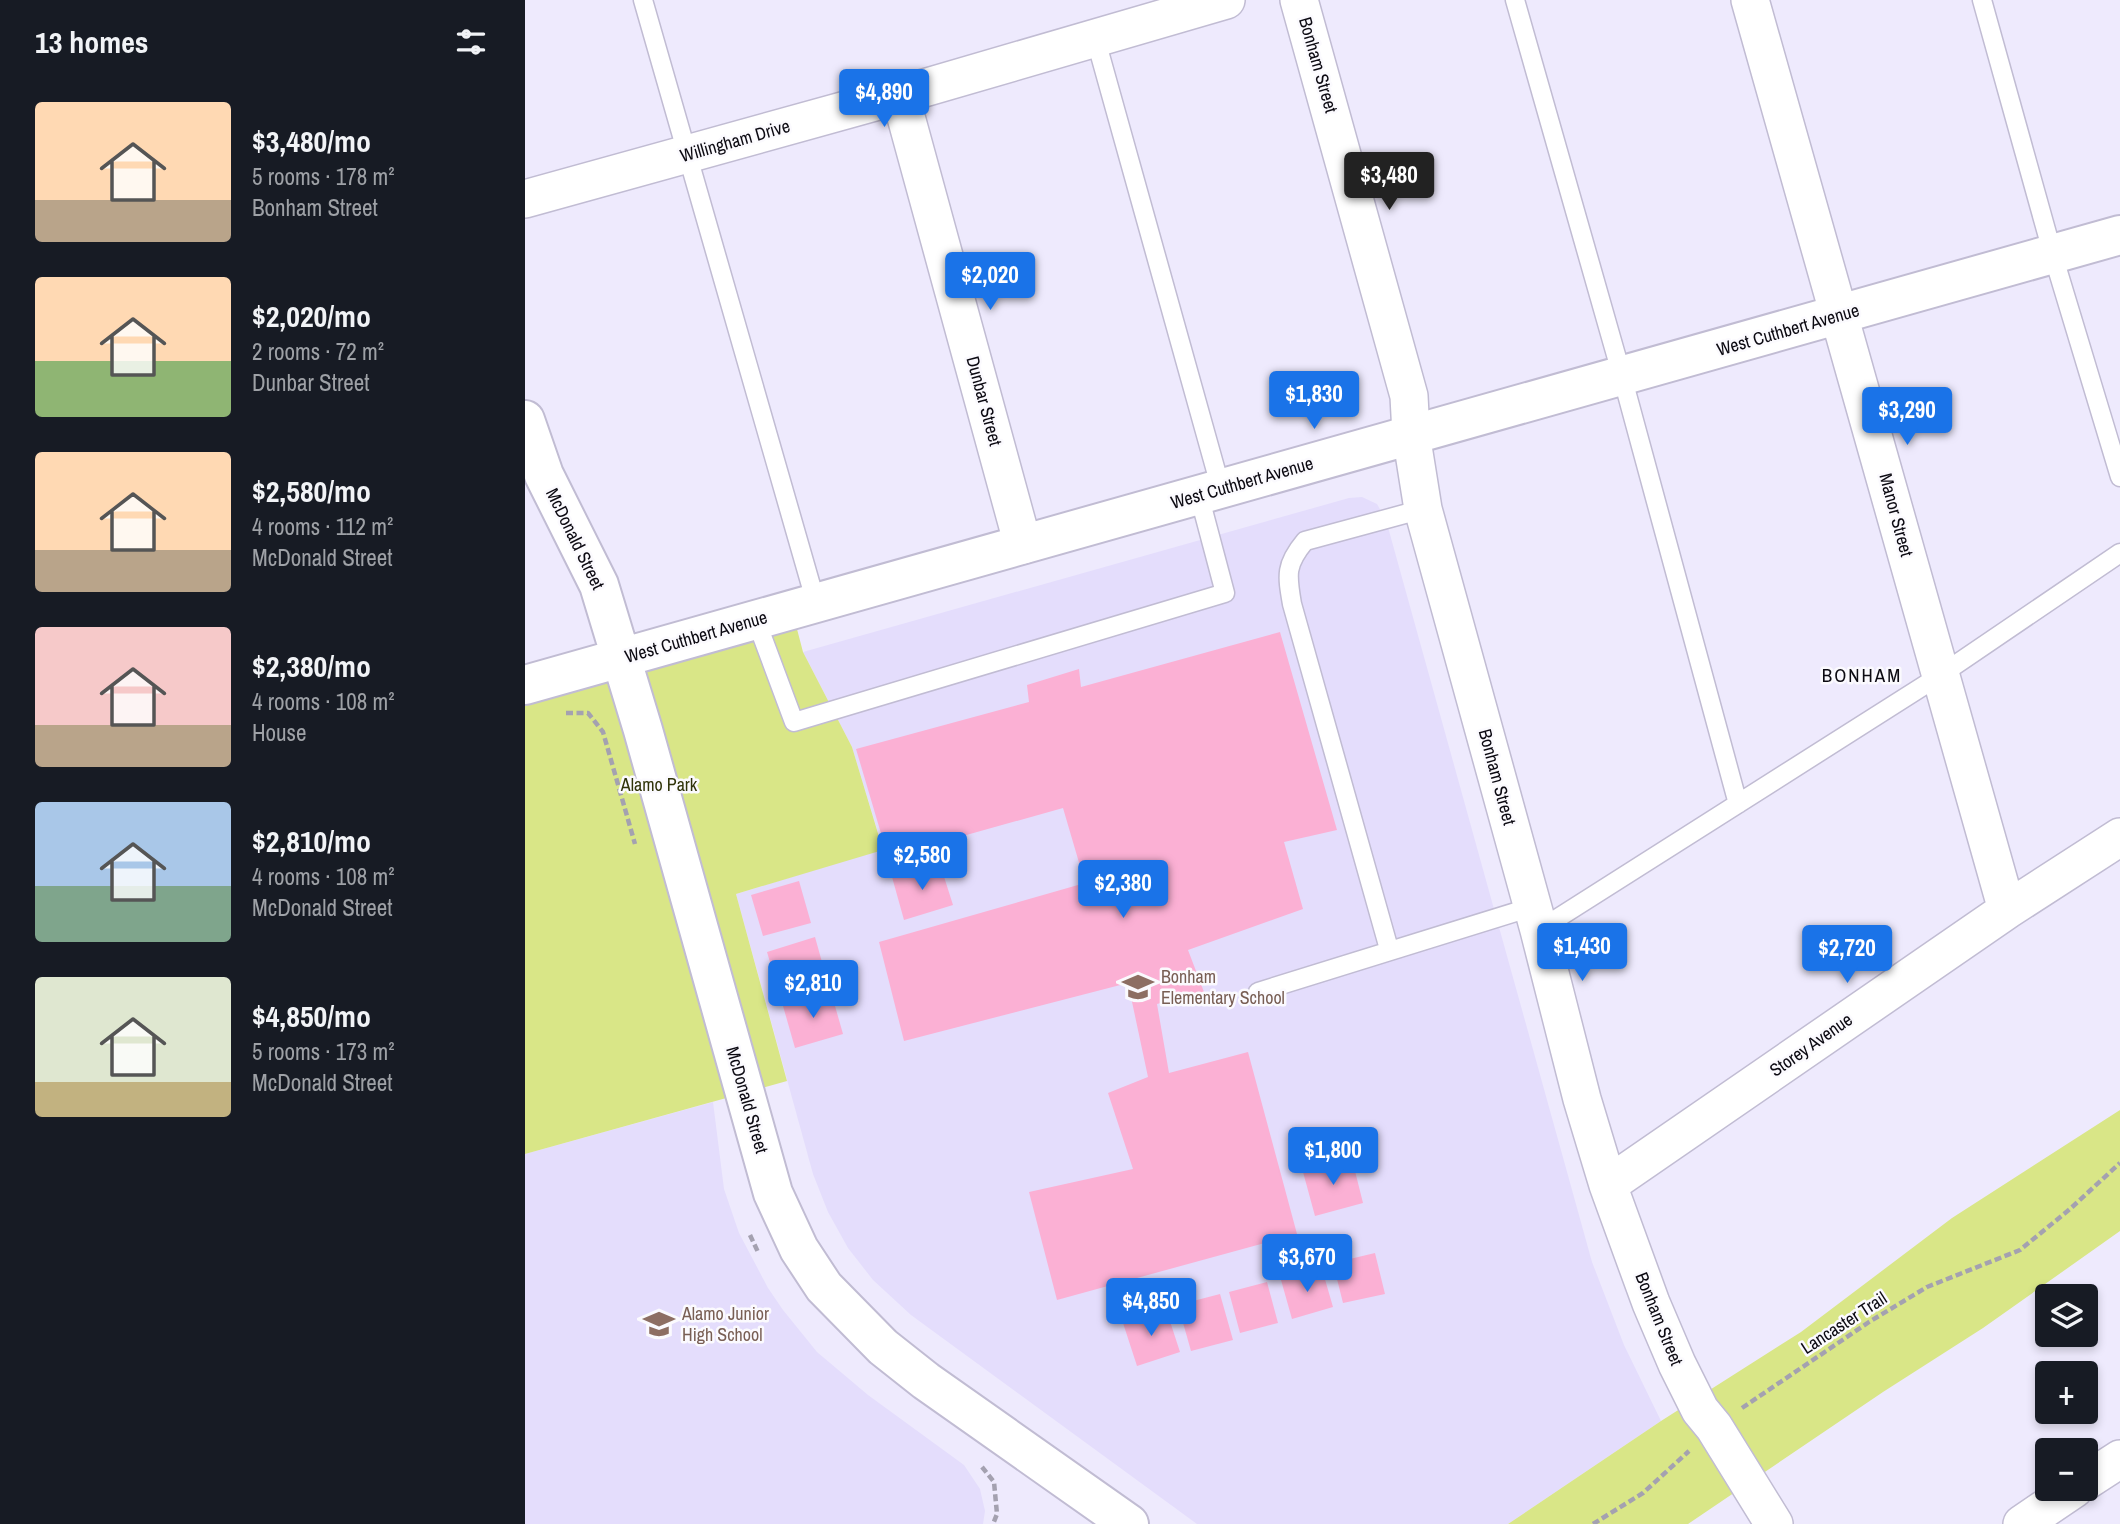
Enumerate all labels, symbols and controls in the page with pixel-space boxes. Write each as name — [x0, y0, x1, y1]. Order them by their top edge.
street label: Bonham Street — [1293, 14, 1344, 116]
text: 13 homes — [35, 22, 149, 62]
icon: filters — [452, 23, 490, 61]
pin: $4,890 — [827, 69, 941, 129]
text: $4,890 — [855, 76, 913, 107]
street label: Willingham Drive — [677, 113, 793, 168]
text: $3,480/mo — [252, 121, 371, 161]
icon: home — [91, 130, 175, 214]
pin: $3,480 — [1332, 152, 1446, 212]
text: $3,480 — [1360, 159, 1418, 190]
text: 5 rooms · 178 m² — [252, 161, 395, 192]
text: Bonham Street — [252, 192, 378, 223]
pin: $2,020 — [933, 252, 1047, 312]
text: $2,020 — [961, 259, 1019, 290]
text: $2,020/mo — [252, 296, 371, 336]
street label: West Cuthbert Avenue — [1714, 297, 1862, 362]
icon: home — [91, 305, 175, 389]
text: 2 rooms · 72 m² — [252, 336, 384, 367]
street label: Dunbar Street — [961, 353, 1008, 448]
text: Dunbar Street — [252, 367, 369, 398]
pin: $1,830 — [1257, 372, 1371, 431]
text: $1,830 — [1285, 378, 1343, 409]
pin: $3,290 — [1850, 388, 1964, 447]
text: $3,290 — [1878, 394, 1936, 425]
street label: West Cuthbert Avenue — [1168, 450, 1316, 515]
street label: Manor Street — [1873, 470, 1920, 559]
text: $2,580/mo — [252, 471, 371, 511]
icon: home — [91, 480, 175, 564]
street label: McDonald Street — [540, 484, 611, 594]
text: 4 rooms · 112 m² — [252, 511, 393, 542]
text: McDonald Street — [252, 542, 392, 573]
street label: West Cuthbert Avenue — [622, 604, 770, 669]
text: $2,380/mo — [252, 646, 371, 686]
icon: home — [91, 655, 175, 739]
district label: BONHAM — [1822, 662, 1902, 688]
text: 4 rooms · 108 m² — [252, 686, 395, 717]
text: House — [252, 717, 307, 748]
street label: Bonham Street — [1473, 726, 1522, 828]
park label: Alamo Park — [620, 772, 698, 797]
text: $2,810/mo — [252, 821, 371, 861]
icon: home — [91, 830, 175, 914]
pin: $2,580 — [865, 832, 979, 892]
text: $2,580 — [893, 839, 951, 870]
pin: $2,380 — [1066, 860, 1180, 920]
text: 4 rooms · 108 m² — [252, 861, 395, 892]
text: $2,380 — [1094, 867, 1152, 898]
text: McDonald Street — [252, 892, 392, 923]
pin: $1,430 — [1525, 923, 1639, 983]
pin: $2,720 — [1790, 926, 1904, 985]
text: $1,430 — [1553, 930, 1611, 961]
text: $2,720 — [1818, 932, 1876, 963]
pin: $2,810 — [756, 960, 870, 1020]
place label: Bonham Elementary School — [1161, 964, 1285, 1010]
text: $2,810 — [784, 967, 842, 998]
school or university icon: Bonham Elementary School — [1121, 970, 1155, 1004]
text: $4,850/mo — [252, 996, 371, 1036]
icon: home — [91, 1005, 175, 1089]
street label: Storey Avenue — [1764, 1007, 1857, 1082]
text: 5 rooms · 173 m² — [252, 1036, 395, 1067]
street label: McDonald Street — [720, 1044, 775, 1156]
text: McDonald Street — [252, 1067, 392, 1098]
pin: $1,800 — [1276, 1128, 1390, 1187]
text: $1,800 — [1304, 1134, 1362, 1165]
pin: $3,670 — [1250, 1234, 1364, 1294]
text: $3,670 — [1278, 1241, 1336, 1272]
street label: Bonham Street — [1629, 1268, 1689, 1369]
pin: $4,850 — [1094, 1278, 1208, 1338]
map controls — [2035, 1284, 2098, 1501]
button: layers — [2035, 1284, 2098, 1347]
text: $4,850 — [1122, 1285, 1180, 1316]
street label: Lancaster Trail — [1796, 1286, 1891, 1360]
place label: Alamo Junior High School — [681, 1301, 769, 1347]
school or university icon: Alamo Junior High School — [642, 1307, 676, 1341]
button: + — [2035, 1361, 2098, 1424]
button: − — [2035, 1438, 2098, 1501]

